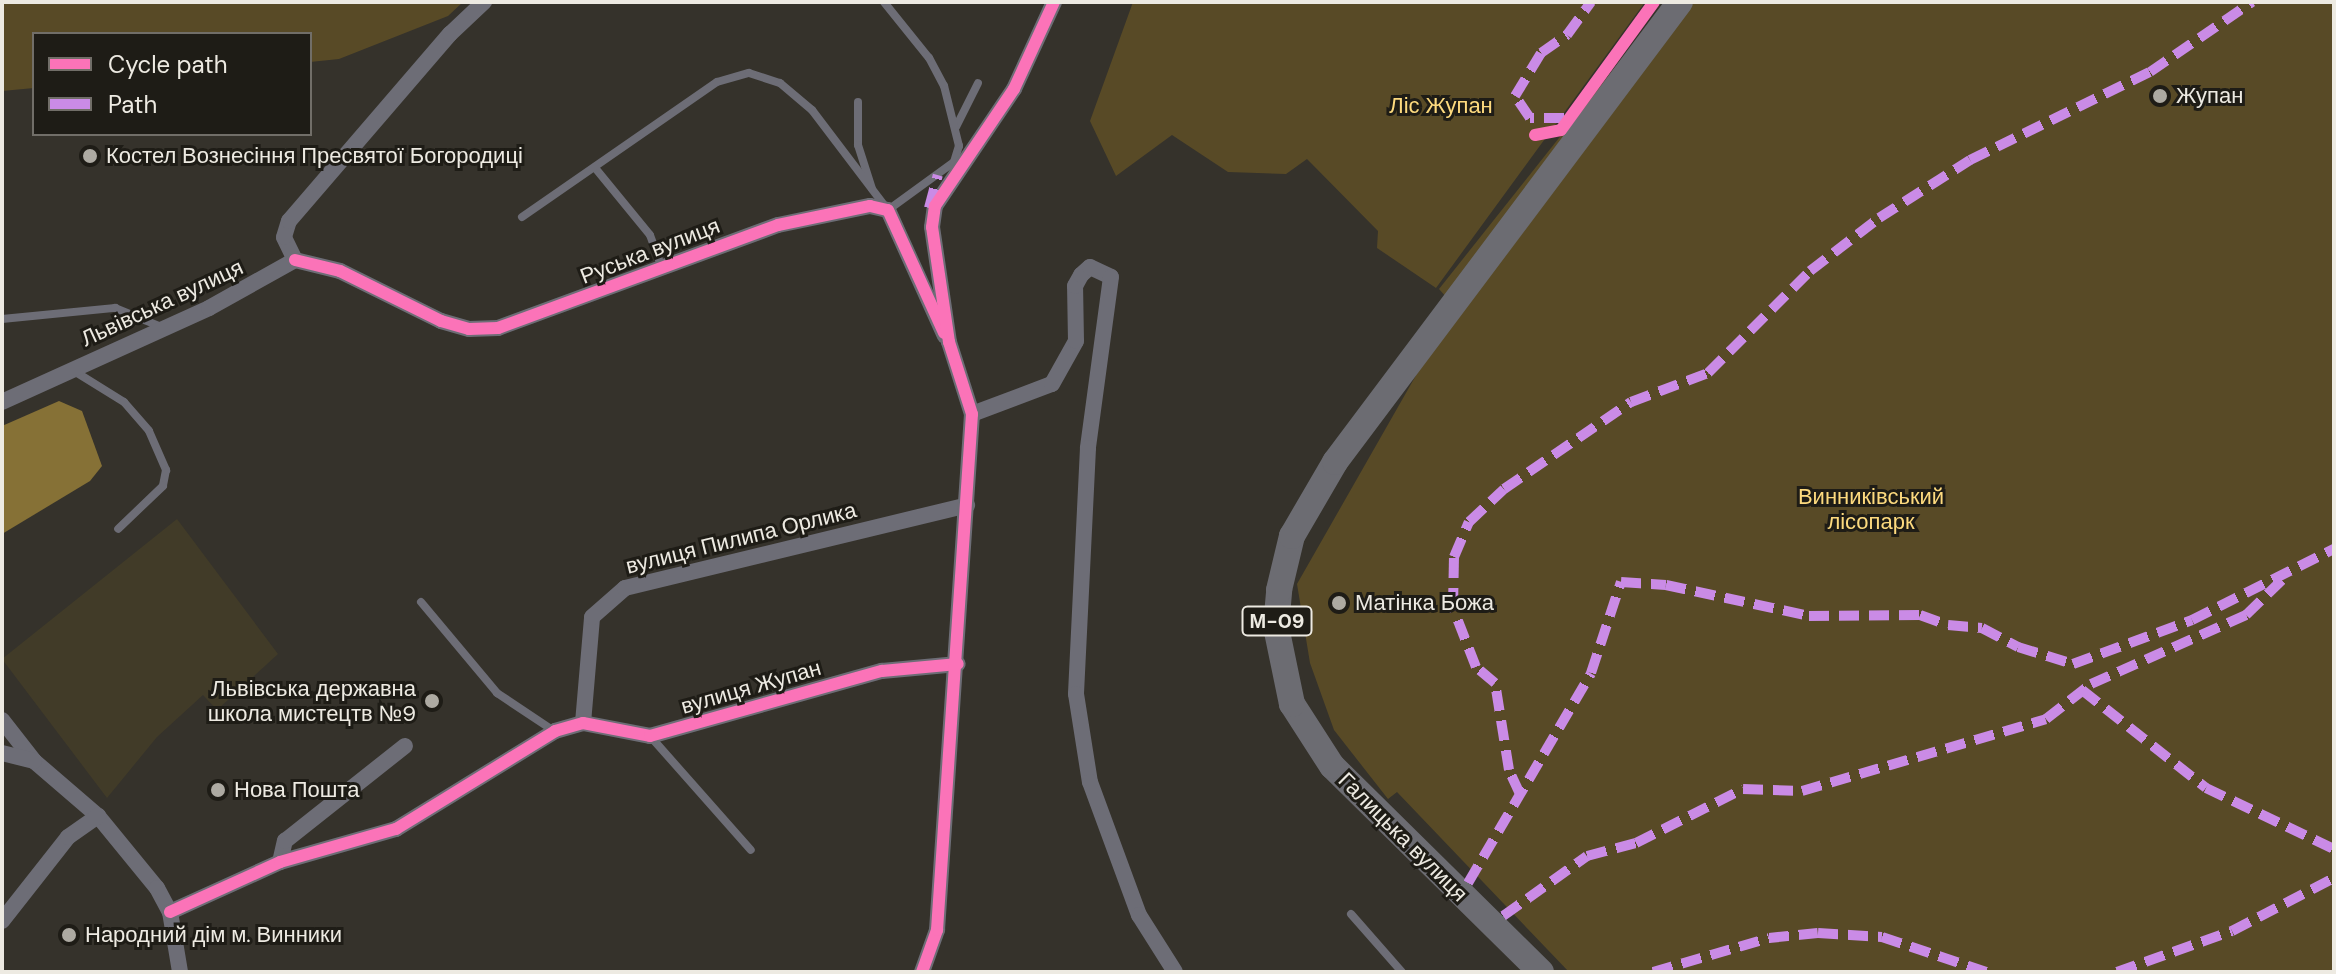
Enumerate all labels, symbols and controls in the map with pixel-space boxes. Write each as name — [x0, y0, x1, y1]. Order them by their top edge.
legend — [32, 32, 312, 136]
text: Cycle path — [108, 49, 227, 80]
place label: Жупан — [2176, 83, 2243, 109]
marker: Жупан — [2151, 87, 2169, 105]
text: Path — [108, 89, 157, 120]
park label: Ліс Жупан — [1389, 93, 1493, 119]
place label: Костел Вознесіння Пресвятої Богородиці — [106, 143, 523, 169]
marker: Костел Вознесіння Пресвятої Богородиці — [81, 147, 99, 165]
street label: Руська вулиця — [576, 212, 724, 290]
street label: Львівська вулиця — [77, 254, 247, 352]
park label: Винниківський лісопарк — [1798, 483, 1944, 534]
street label: вулиця Пилипа Орлика — [623, 497, 859, 579]
place label: Матінка Божа — [1355, 590, 1494, 616]
marker: Матінка Божа — [1330, 594, 1348, 612]
road number: М-09 — [1241, 605, 1313, 637]
street label: вулиця Жупан — [678, 654, 824, 720]
place label: Львівська державна школа мистецтв №9 — [208, 675, 416, 726]
marker: Львівська державна школа мистецтв №9 — [423, 692, 441, 710]
street label: Галицька вулиця — [1333, 767, 1473, 907]
place label: Нова Пошта — [234, 777, 359, 803]
marker: Нова Пошта — [209, 781, 227, 799]
place label: Народний дім м. Винники — [85, 922, 342, 948]
marker: Народний дім м. Винники — [60, 926, 78, 944]

